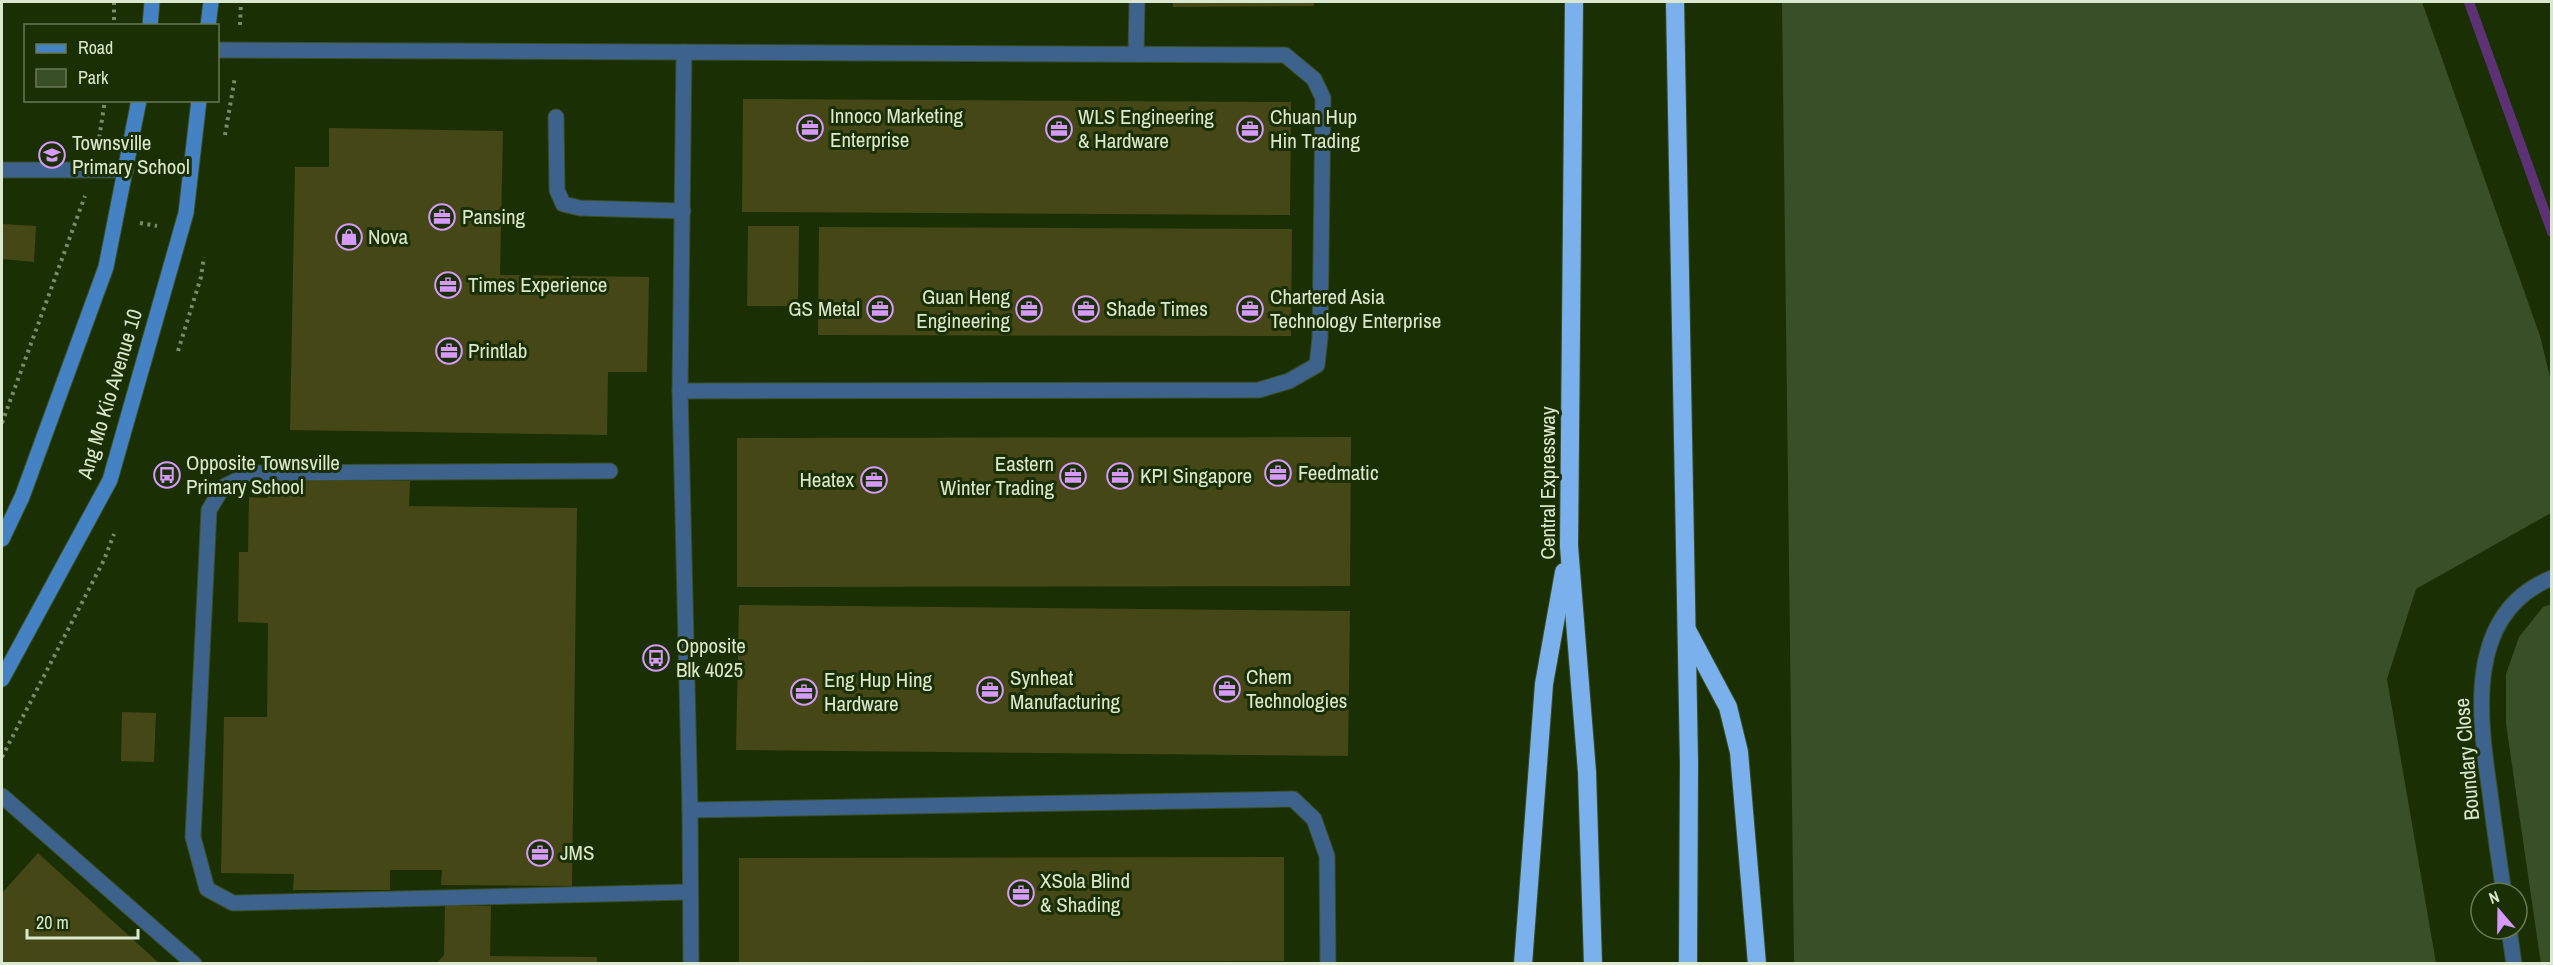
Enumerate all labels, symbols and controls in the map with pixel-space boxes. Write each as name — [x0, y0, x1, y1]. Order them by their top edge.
legend — [24, 24, 219, 102]
text: Road — [78, 35, 113, 60]
text: Park — [78, 65, 109, 90]
place label: Innoco Marketing Enterprise — [830, 101, 963, 154]
place label: WLS Engineering & Hardware — [1078, 102, 1214, 155]
place label: Chuan Hup Hin Trading — [1270, 102, 1360, 155]
office icon: Innoco Marketing Enterprise — [795, 113, 825, 143]
office icon: WLS Engineering & Hardware — [1044, 114, 1074, 144]
office icon: Chuan Hup Hin Trading — [1235, 114, 1265, 144]
place label: Townsville Primary School — [72, 128, 190, 181]
school or university icon: Townsville Primary School — [37, 140, 67, 170]
office icon: Pansing — [427, 202, 457, 232]
place label: Pansing — [462, 202, 526, 231]
shop icon: Nova — [334, 222, 364, 252]
place label: Nova — [368, 222, 409, 251]
office icon: Times Experience — [433, 270, 463, 300]
place label: Times Experience — [468, 270, 607, 299]
place label: Guan Heng Engineering — [916, 282, 1010, 335]
place label: Chartered Asia Technology Enterprise — [1270, 282, 1441, 335]
place label: GS Metal — [788, 294, 860, 323]
office icon: GS Metal — [865, 294, 895, 324]
office icon: Guan Heng Engineering — [1014, 294, 1044, 324]
office icon: Shade Times — [1071, 294, 1101, 324]
place label: Shade Times — [1106, 294, 1208, 323]
office icon: Chartered Asia Technology Enterprise — [1235, 294, 1265, 324]
street label: Ang Mo Kio Avenue 10 — [70, 306, 149, 483]
office icon: Printlab — [434, 336, 464, 366]
place label: Printlab — [468, 336, 527, 365]
street label: Central Expressway — [1533, 406, 1562, 560]
place label: Opposite Townsville Primary School — [186, 448, 340, 501]
place label: Eastern Winter Trading — [940, 449, 1054, 502]
office icon: Feedmatic — [1263, 458, 1293, 488]
place label: Feedmatic — [1298, 458, 1379, 487]
bus stop icon: Opposite Townsville Primary School — [152, 460, 182, 490]
office icon: Eastern Winter Trading — [1058, 461, 1088, 491]
office icon: KPI Singapore — [1105, 461, 1135, 491]
place label: KPI Singapore — [1140, 461, 1252, 490]
place label: Heatex — [799, 465, 854, 494]
office icon: Heatex — [859, 465, 889, 495]
place label: Opposite Blk 4025 — [676, 631, 746, 684]
bus stop icon: Opposite Blk 4025 — [641, 643, 671, 673]
place label: Chem Technologies — [1246, 662, 1347, 715]
place label: Synheat Manufacturing — [1010, 663, 1121, 716]
place label: Eng Hup Hing Hardware — [824, 665, 933, 718]
office icon: Chem Technologies — [1212, 674, 1242, 704]
office icon: Synheat Manufacturing — [975, 675, 1005, 705]
office icon: Eng Hup Hing Hardware — [789, 677, 819, 707]
street label: Boundary Close — [2447, 697, 2486, 821]
office icon: JMS — [525, 838, 555, 868]
place label: JMS — [560, 838, 594, 867]
place label: XSola Blind & Shading — [1040, 866, 1130, 919]
office icon: XSola Blind & Shading — [1006, 878, 1036, 908]
north arrow — [2469, 881, 2529, 941]
text: N — [2486, 885, 2502, 909]
scale bar — [27, 902, 138, 940]
text: 20 m — [36, 910, 69, 935]

